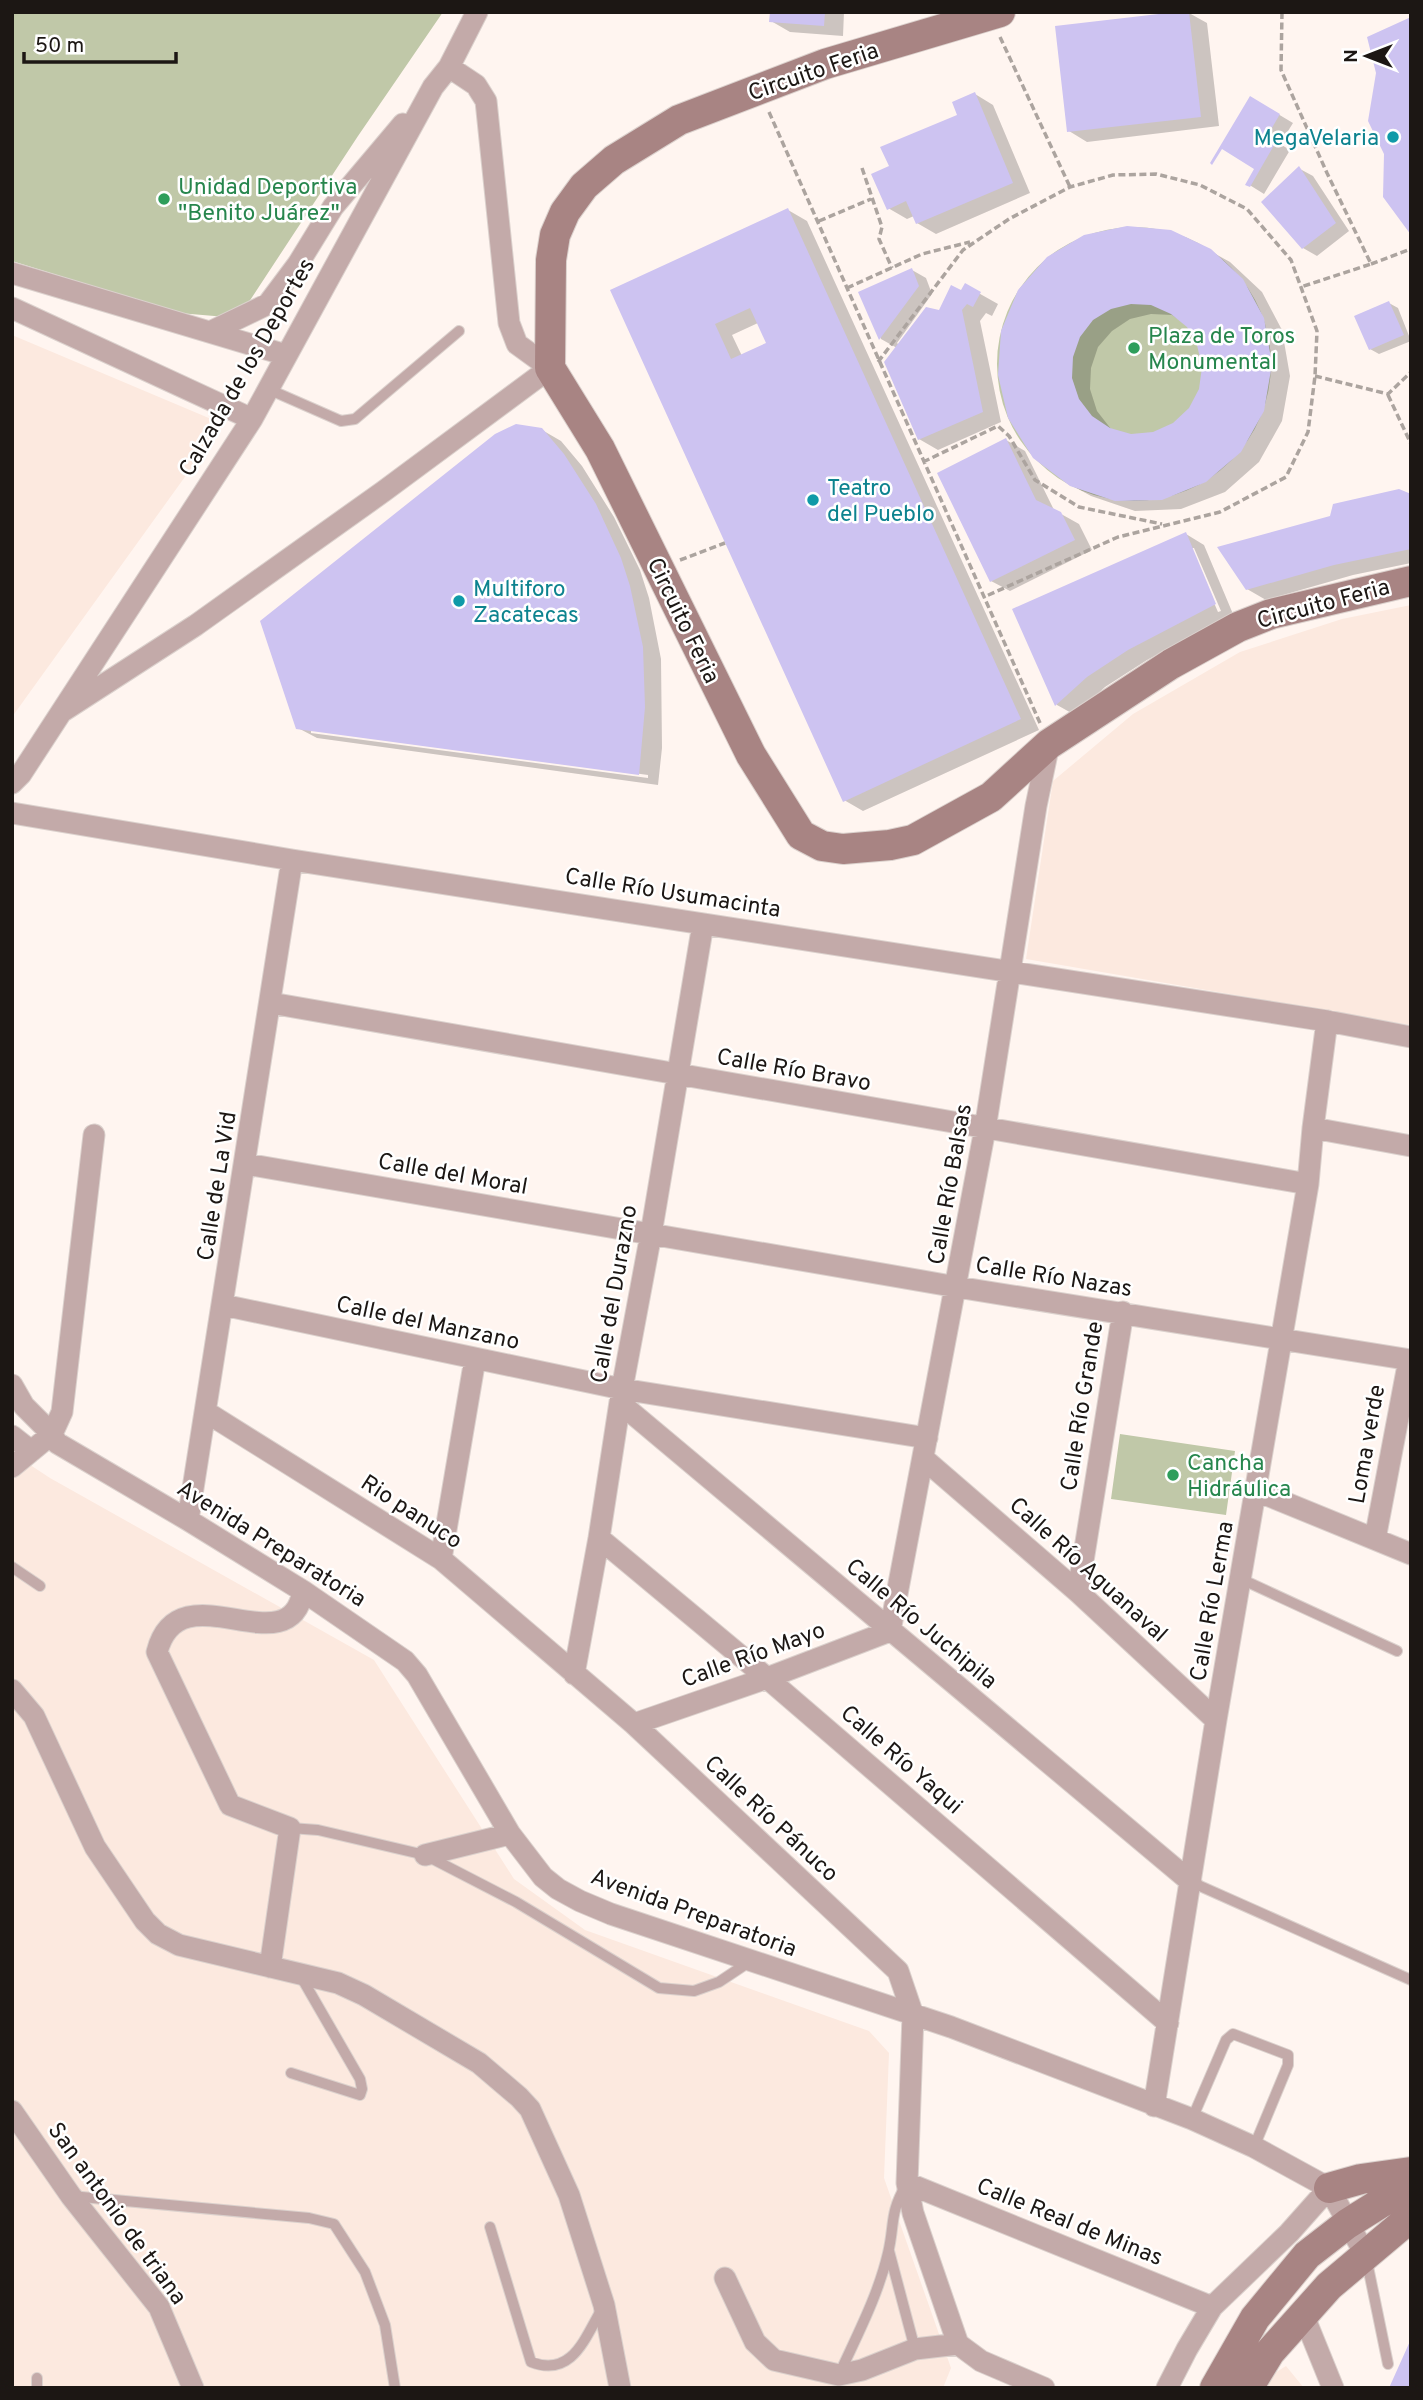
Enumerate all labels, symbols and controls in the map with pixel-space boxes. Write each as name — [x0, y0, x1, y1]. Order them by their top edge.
scale bar — [24, 21, 177, 65]
north arrow — [1332, 21, 1402, 91]
text: 50 m — [35, 33, 84, 60]
street label: Circuito Feria — [745, 37, 883, 109]
text: N — [1340, 49, 1364, 63]
place label: MegaVelaria — [1253, 125, 1379, 154]
marker: MegaVelaria — [1385, 129, 1401, 145]
place label: Unidad Deportiva "Benito Juárez" — [178, 174, 357, 229]
marker: Unidad Deportiva "Benito Juárez" — [156, 191, 172, 207]
street label: Calzada de los Deportes — [174, 254, 323, 483]
place label: Plaza de Toros Monumental — [1148, 323, 1295, 378]
marker: Plaza de Toros Monumental — [1126, 340, 1142, 356]
place label: Teatro del Pueblo — [827, 475, 935, 530]
marker: Teatro del Pueblo — [805, 492, 821, 508]
street label: Circuito Feria — [639, 553, 725, 689]
street label: Circuito Feria — [1254, 574, 1393, 637]
place label: Multiforo Zacatecas — [473, 576, 579, 631]
marker: Multiforo Zacatecas — [451, 593, 467, 609]
street label: Calle Río Usumacinta — [563, 863, 783, 926]
street label: Calle Río Bravo — [714, 1044, 873, 1099]
street label: Calle Río Balsas — [923, 1102, 980, 1267]
street label: Calle de La Vid — [192, 1110, 245, 1263]
street label: Calle del Moral — [375, 1148, 530, 1203]
street label: Calle del Durazno — [585, 1203, 645, 1386]
street label: Calle Río Nazas — [973, 1252, 1134, 1305]
street label: Calle del Manzano — [333, 1291, 522, 1358]
street label: Calle Río Grande — [1056, 1319, 1111, 1493]
street label: Loma verde — [1344, 1383, 1393, 1506]
place label: Cancha Hidráulica — [1187, 1450, 1291, 1505]
marker: Cancha Hidráulica — [1165, 1467, 1181, 1483]
street label: Rio panuco — [354, 1470, 467, 1557]
street label: Avenida Preparatoria — [171, 1475, 371, 1615]
street label: Calle Río Aguanaval — [1002, 1492, 1173, 1650]
street label: Calle Río Lerma — [1185, 1519, 1242, 1684]
street label: Calle Río Juchipila — [839, 1553, 1002, 1697]
street label: Calle Río Mayo — [678, 1617, 830, 1696]
street label: Calle Río Yaqui — [833, 1700, 967, 1822]
street label: Calle Río Pánuco — [697, 1750, 843, 1889]
street label: Avenida Preparatoria — [586, 1864, 800, 1965]
street label: San antonio de triana — [40, 2118, 192, 2311]
street label: Calle Real de Minas — [972, 2173, 1166, 2274]

